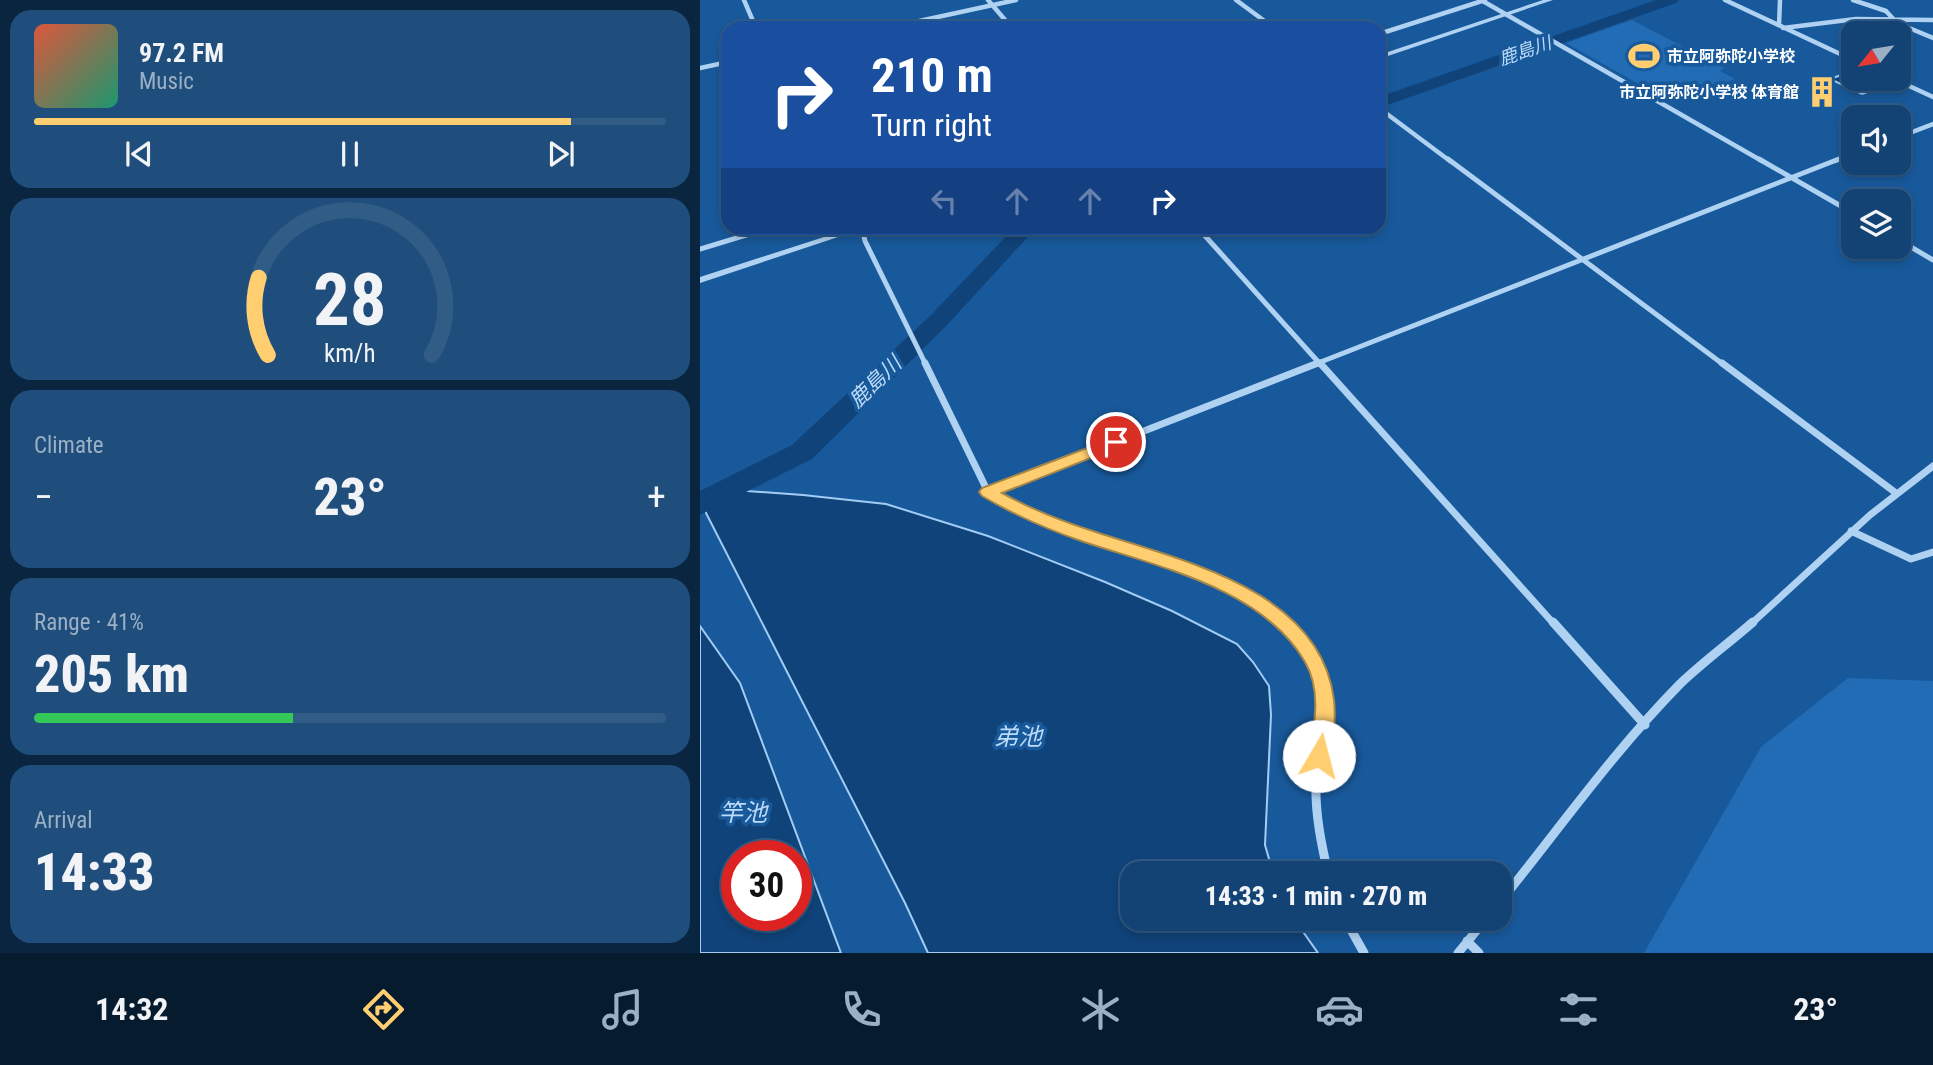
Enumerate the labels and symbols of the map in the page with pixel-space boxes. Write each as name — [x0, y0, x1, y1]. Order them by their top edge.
north arrow — [1841, 21, 1911, 91]
water label: 鹿島川 — [1496, 31, 1556, 69]
sports icon: 市立阿弥陀小学校 — [1627, 39, 1661, 73]
place label: 市立阿弥陀小学校 — [1667, 47, 1795, 66]
building icon: 市立阿弥陀小学校 体育館 — [1805, 75, 1839, 109]
place label: 市立阿弥陀小学校 体育館 — [1619, 83, 1799, 102]
water label: 鹿島川 — [844, 350, 907, 413]
pin — [1086, 412, 1146, 472]
position arrow — [1282, 719, 1356, 793]
water label: 弟池 — [994, 723, 1044, 751]
water label: 竿池 — [719, 799, 769, 827]
speed limit sign: 30 — [721, 840, 812, 931]

